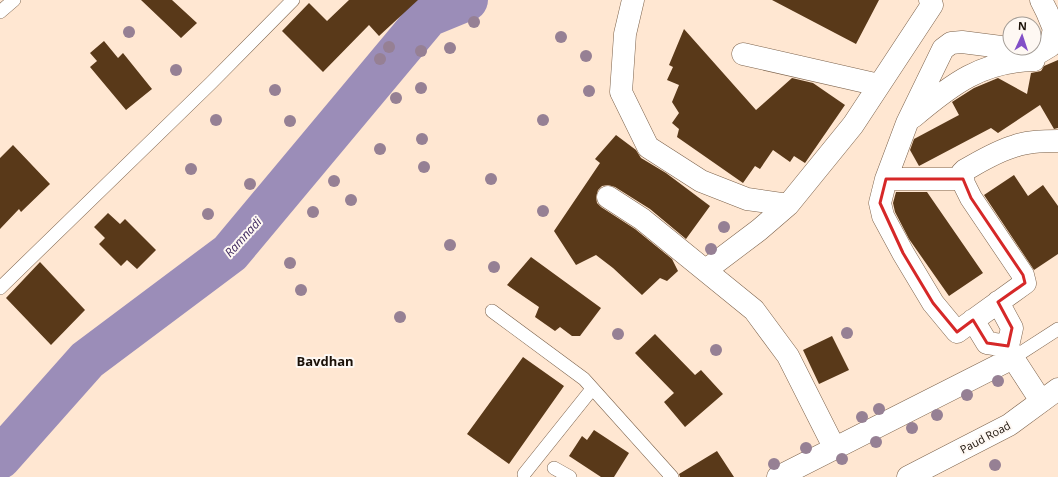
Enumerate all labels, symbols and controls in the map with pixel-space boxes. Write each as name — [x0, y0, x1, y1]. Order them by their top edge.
north arrow — [1002, 16, 1042, 56]
text: N — [1018, 18, 1027, 33]
water label: Ramnadi — [221, 213, 266, 260]
district label: Bavdhan — [296, 352, 354, 370]
street label: Paud Road — [957, 417, 1013, 457]

